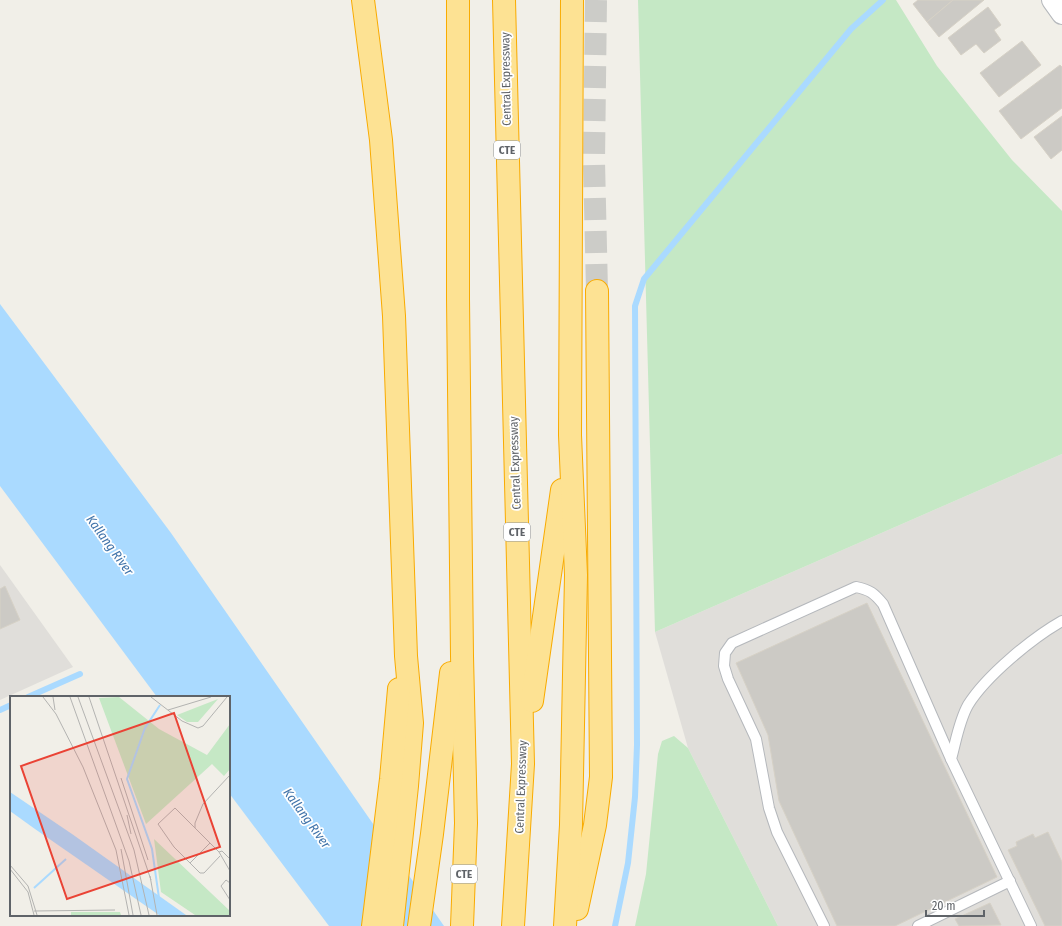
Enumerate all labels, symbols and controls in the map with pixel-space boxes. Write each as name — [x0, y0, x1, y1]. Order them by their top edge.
street label: Central Expressway — [498, 32, 514, 126]
road number: CTE — [494, 141, 520, 159]
street label: Central Expressway — [506, 415, 524, 510]
water label: Kallang River — [83, 512, 137, 578]
road number: CTE — [504, 523, 530, 541]
inset map — [10, 696, 230, 916]
street label: Central Expressway — [512, 739, 530, 834]
water label: Kallang River — [280, 785, 334, 851]
road number: CTE — [451, 865, 477, 883]
scale bar — [926, 892, 984, 918]
text: 20 m — [932, 899, 956, 913]

